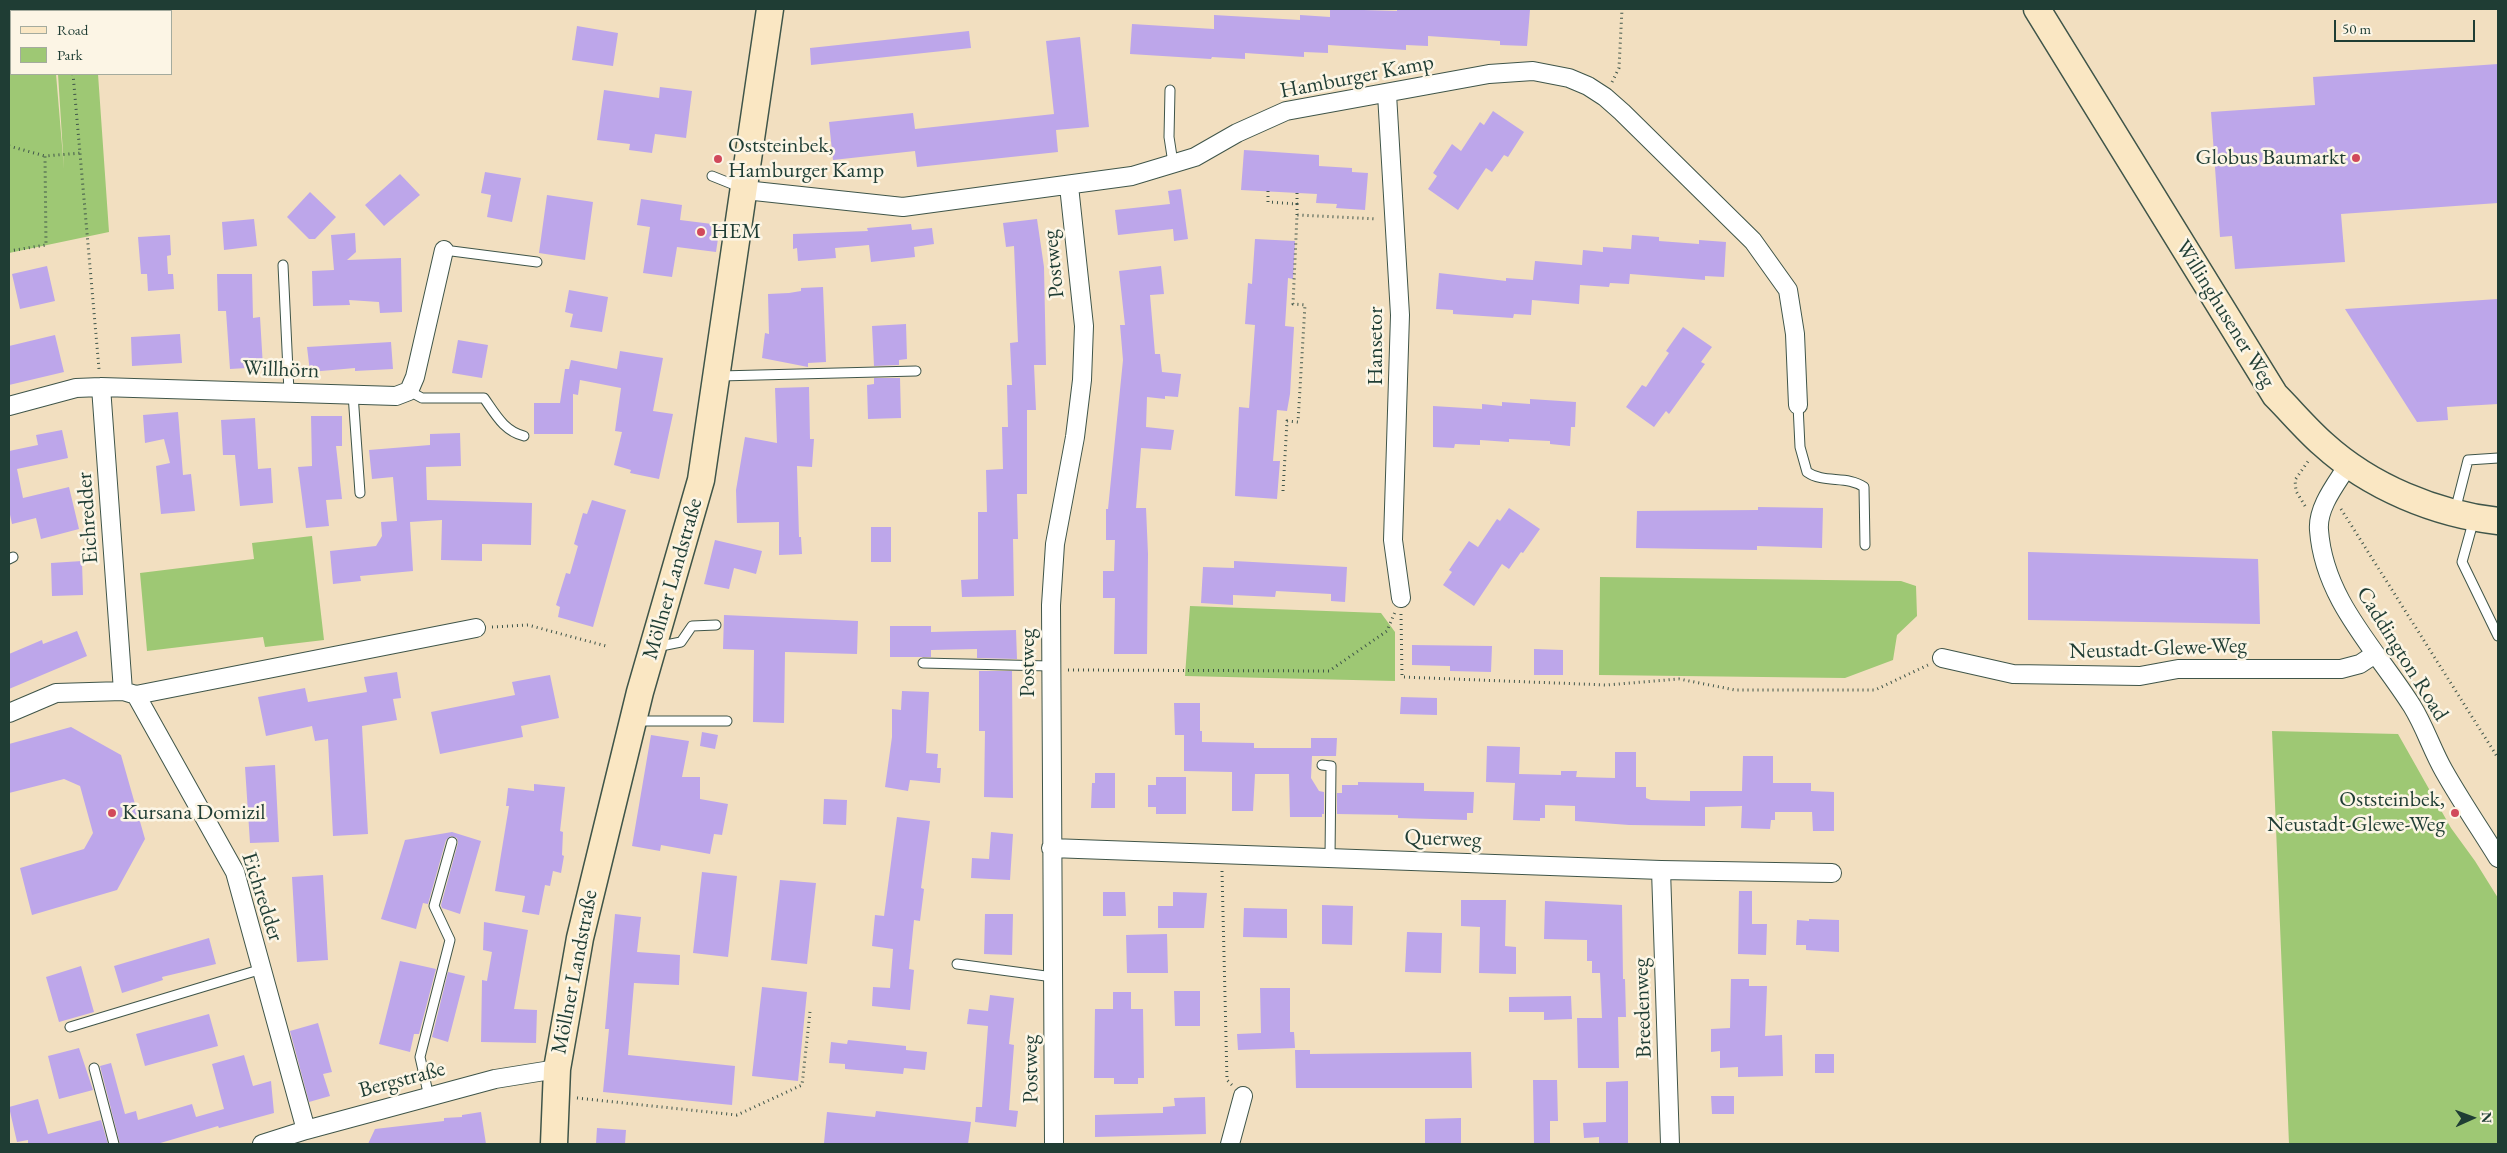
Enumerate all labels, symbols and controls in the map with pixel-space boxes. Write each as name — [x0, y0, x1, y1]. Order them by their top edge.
legend — [10, 10, 172, 75]
scale bar — [2337, 10, 2478, 42]
text: 50 m — [2342, 19, 2371, 38]
text: Road — [57, 20, 88, 39]
text: Park — [57, 45, 83, 64]
street label: Hamburger Kamp — [1278, 49, 1436, 105]
place label: Oststeinbek, Hamburger Kamp — [728, 133, 884, 184]
place label: Globus Baumarkt — [2196, 145, 2346, 171]
marker: Globus Baumarkt — [2350, 152, 2362, 164]
marker: Oststeinbek, Hamburger Kamp — [712, 153, 724, 165]
place label: HEM — [711, 219, 761, 245]
marker: HEM — [695, 226, 707, 238]
street label: Postweg — [1037, 228, 1071, 300]
street label: Willinghusener Weg — [2169, 235, 2281, 393]
street label: Hansetor — [1363, 306, 1389, 386]
street label: Willhörn — [242, 355, 320, 385]
street label: Eichredder — [72, 471, 104, 565]
street label: Möllner Landstraße — [637, 495, 709, 663]
street label: Caddington Road — [2350, 582, 2454, 726]
street label: Postweg — [1015, 629, 1041, 697]
street label: Neustadt-Glewe-Weg — [2069, 633, 2247, 665]
place label: Oststeinbek, Neustadt-Glewe-Weg — [2267, 787, 2445, 838]
place label: Kursana Domizil — [122, 800, 266, 826]
marker: Kursana Domizil — [106, 807, 118, 819]
marker: Oststeinbek, Neustadt-Glewe-Weg — [2449, 807, 2461, 819]
street label: Querweg — [1404, 824, 1482, 854]
street label: Eichredder — [235, 849, 289, 945]
street label: Möllner Landstraße — [546, 888, 604, 1056]
street label: Breedenweg — [1628, 957, 1658, 1059]
street label: Postweg — [1017, 1034, 1045, 1104]
street label: Bergstraße — [356, 1056, 448, 1104]
north arrow — [2447, 1093, 2497, 1143]
text: N — [2478, 1111, 2496, 1123]

